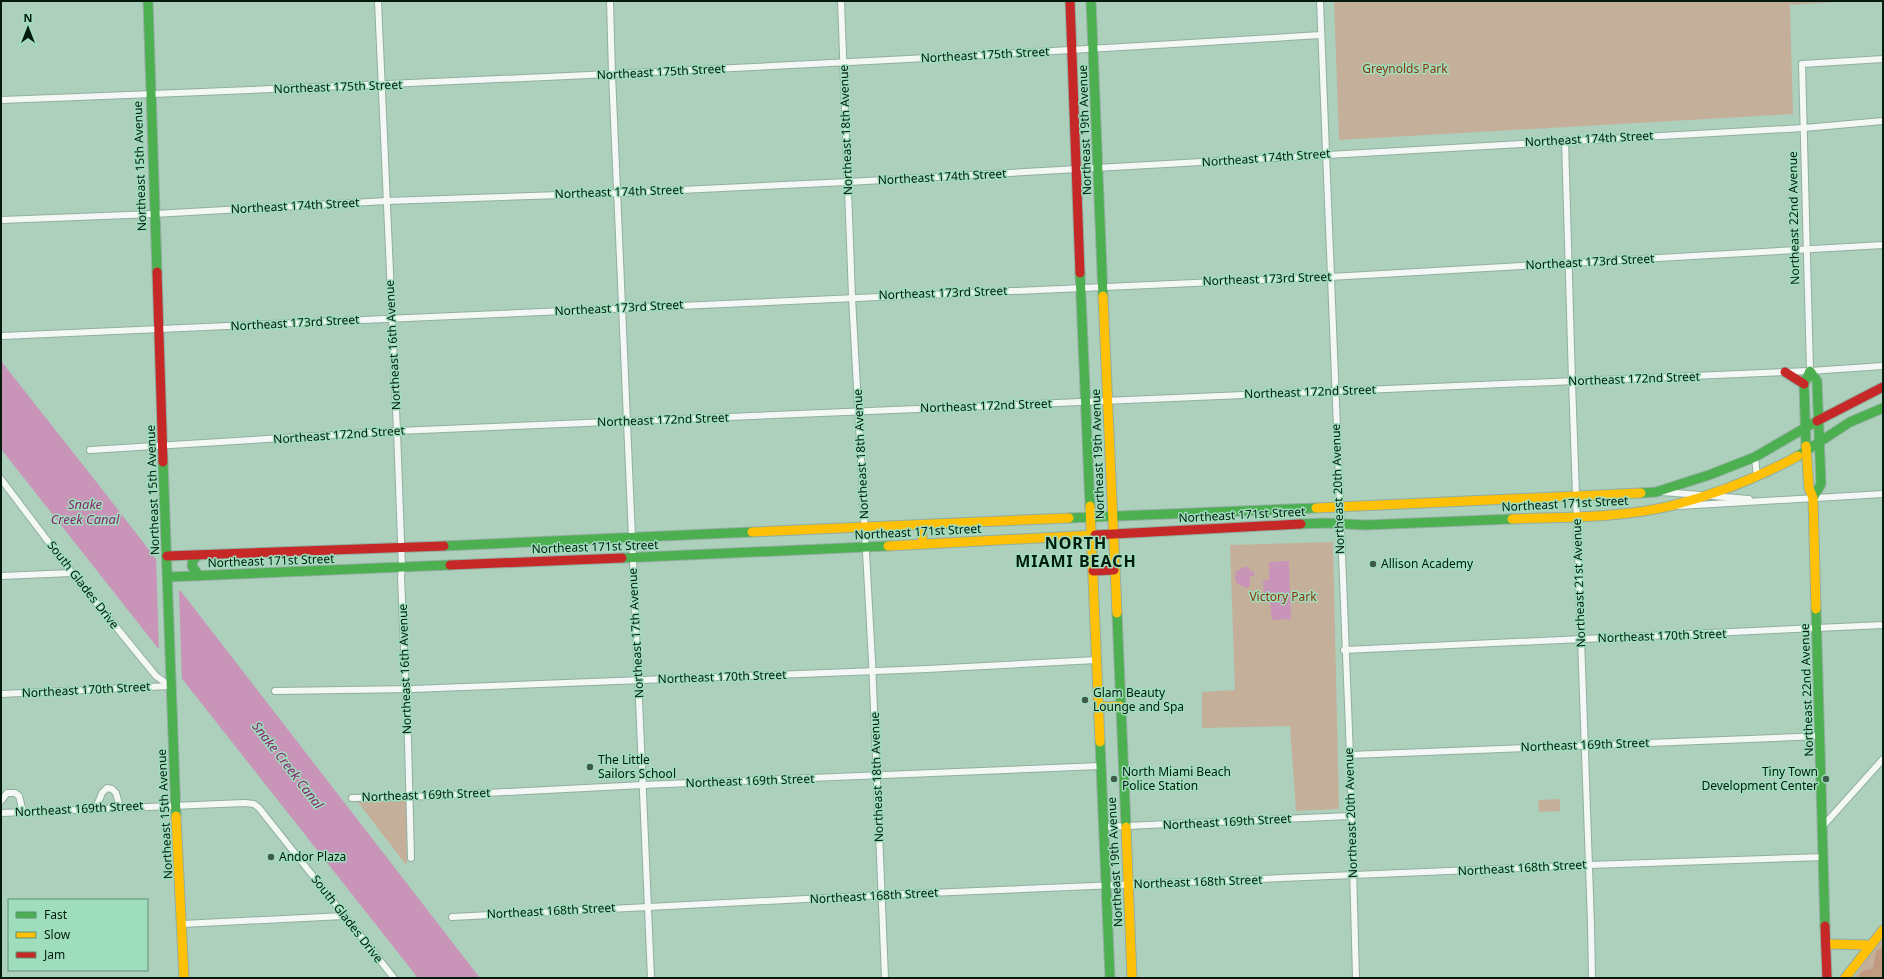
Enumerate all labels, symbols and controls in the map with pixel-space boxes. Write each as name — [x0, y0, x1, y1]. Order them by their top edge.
north arrow — [8, 8, 48, 48]
text: N — [24, 10, 32, 25]
street label: Northeast 175th Street — [920, 43, 1050, 66]
street label: Northeast 175th Street — [596, 60, 726, 83]
park label: Greynolds Park — [1362, 60, 1448, 77]
street label: Northeast 18th Avenue — [835, 64, 856, 196]
street label: Northeast 19th Avenue — [1074, 64, 1095, 196]
street label: Northeast 175th Street — [273, 76, 403, 97]
street label: Northeast 15th Avenue — [129, 100, 150, 232]
street label: Northeast 174th Street — [1524, 127, 1654, 150]
street label: Northeast 174th Street — [1201, 144, 1331, 170]
street label: Northeast 22nd Avenue — [1784, 151, 1803, 285]
street label: Northeast 174th Street — [877, 165, 1007, 188]
street label: Northeast 174th Street — [554, 181, 684, 202]
street label: Northeast 174th Street — [230, 194, 360, 217]
street label: Northeast 173rd Street — [1525, 250, 1656, 273]
street label: Northeast 173rd Street — [1202, 268, 1332, 289]
street label: Northeast 16th Avenue — [381, 279, 404, 411]
street label: Northeast 173rd Street — [878, 282, 1008, 303]
street label: Northeast 173rd Street — [554, 296, 685, 319]
street label: Northeast 173rd Street — [230, 311, 361, 334]
street label: Northeast 172nd Street — [1568, 368, 1701, 389]
street label: Northeast 172nd Street — [1244, 381, 1377, 402]
street label: Northeast 18th Avenue — [849, 388, 872, 520]
street label: Northeast 19th Avenue — [1087, 388, 1108, 520]
street label: Northeast 172nd Street — [920, 395, 1053, 416]
street label: Northeast 172nd Street — [597, 409, 730, 430]
street label: Northeast 172nd Street — [273, 421, 406, 448]
street label: Northeast 20th Avenue — [1327, 423, 1348, 555]
street label: Northeast 15th Avenue — [142, 424, 163, 556]
street label: Northeast 171st Street — [1501, 492, 1630, 515]
water label: Snake Creek Canal — [51, 495, 120, 528]
street label: Northeast 171st Street — [1178, 503, 1307, 526]
street label: Northeast 21st Avenue — [1568, 518, 1589, 648]
street label: Northeast 171st Street — [854, 520, 983, 543]
district label: NORTH MIAMI BEACH — [1015, 532, 1137, 572]
street label: Northeast 171st Street — [531, 536, 659, 557]
street label: South Glades Drive — [44, 537, 123, 632]
street label: Northeast 171st Street — [207, 550, 335, 571]
place label: Allison Academy — [1381, 555, 1474, 572]
marker: Allison Academy — [1368, 559, 1378, 569]
street label: Northeast 17th Avenue — [624, 567, 647, 699]
park label: Victory Park — [1249, 588, 1317, 605]
street label: Northeast 16th Avenue — [394, 603, 415, 735]
street label: Northeast 22nd Avenue — [1796, 623, 1817, 757]
street label: Northeast 170th Street — [1597, 625, 1727, 646]
street label: Northeast 170th Street — [657, 666, 787, 687]
street label: Northeast 170th Street — [21, 678, 151, 701]
place label: Glam Beauty Lounge and Spa — [1093, 684, 1184, 715]
marker: Glam Beauty Lounge and Spa — [1080, 695, 1090, 705]
street label: Northeast 18th Avenue — [866, 711, 887, 843]
water label: Snake Creek Canal — [248, 718, 328, 813]
street label: Northeast 169th Street — [1520, 734, 1650, 755]
street label: Northeast 20th Avenue — [1340, 747, 1361, 879]
street label: Northeast 15th Avenue — [153, 748, 176, 880]
place label: The Little Sailors School — [598, 751, 676, 782]
marker: The Little Sailors School — [585, 762, 595, 772]
place label: North Miami Beach Police Station — [1122, 763, 1231, 794]
place label: Tiny Town Development Center — [1701, 763, 1818, 794]
street label: Northeast 169th Street — [685, 770, 815, 791]
marker: North Miami Beach Police Station — [1109, 774, 1119, 784]
marker: Tiny Town Development Center — [1821, 774, 1831, 784]
street label: Northeast 169th Street — [361, 784, 491, 805]
street label: Northeast 19th Avenue — [1103, 796, 1126, 928]
street label: Northeast 169th Street — [14, 797, 144, 820]
street label: Northeast 169th Street — [1162, 810, 1292, 833]
place label: Andor Plaza — [279, 848, 346, 865]
marker: Andor Plaza — [266, 852, 276, 862]
street label: Northeast 168th Street — [1457, 856, 1587, 879]
street label: South Glades Drive — [308, 871, 387, 966]
street label: Northeast 168th Street — [1133, 871, 1263, 892]
street label: Northeast 168th Street — [809, 884, 939, 907]
legend — [8, 899, 148, 971]
street label: Northeast 168th Street — [486, 899, 616, 922]
text: Fast — [44, 906, 68, 923]
text: Slow — [44, 926, 71, 943]
text: Jam — [43, 946, 65, 963]

